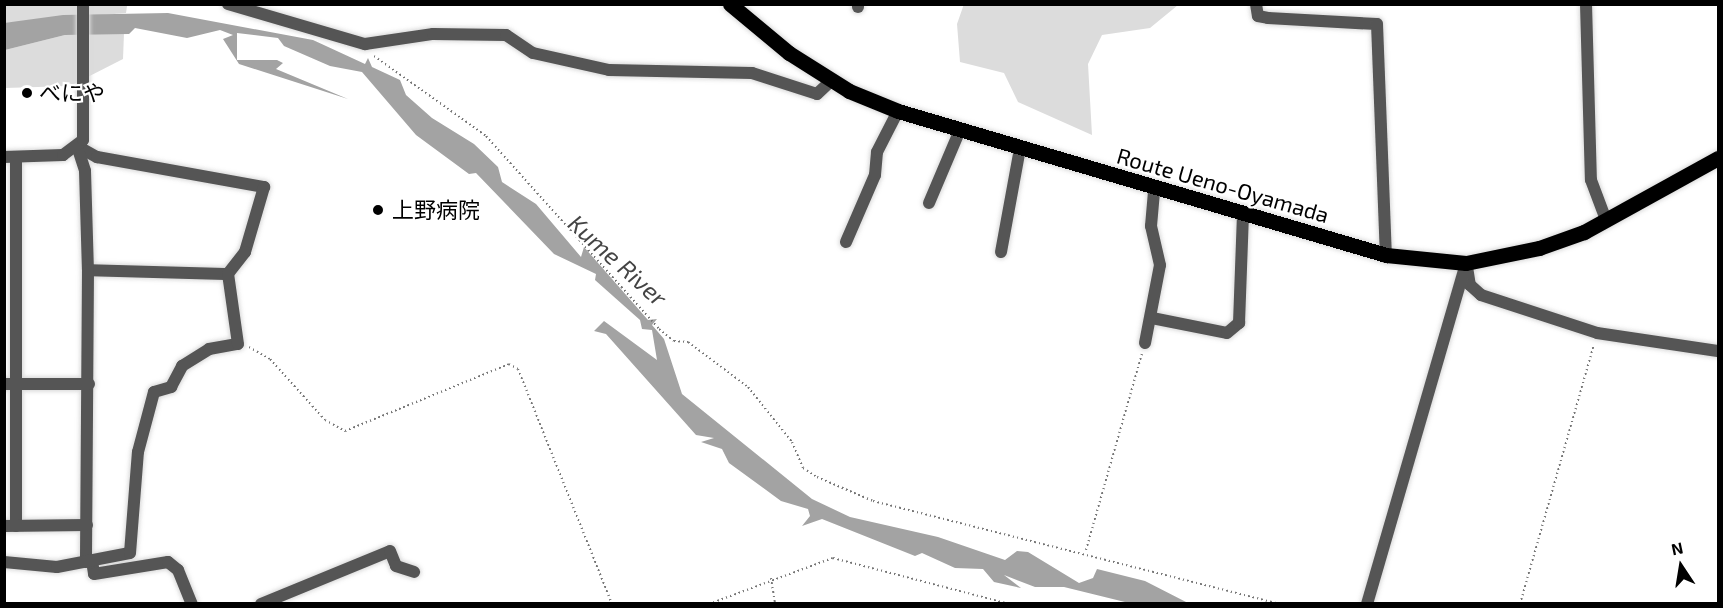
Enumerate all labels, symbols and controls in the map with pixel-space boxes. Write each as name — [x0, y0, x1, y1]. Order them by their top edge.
place label: べにや — [39, 80, 105, 106]
marker: べにや — [20, 86, 34, 100]
street label: Route Ueno-Oyamada — [1114, 142, 1332, 228]
place label: 上野病院 — [392, 197, 480, 223]
marker: 上野病院 — [369, 201, 387, 219]
water label: Kume River — [563, 208, 673, 312]
north arrow — [1651, 536, 1711, 596]
text: N — [1670, 537, 1685, 558]

